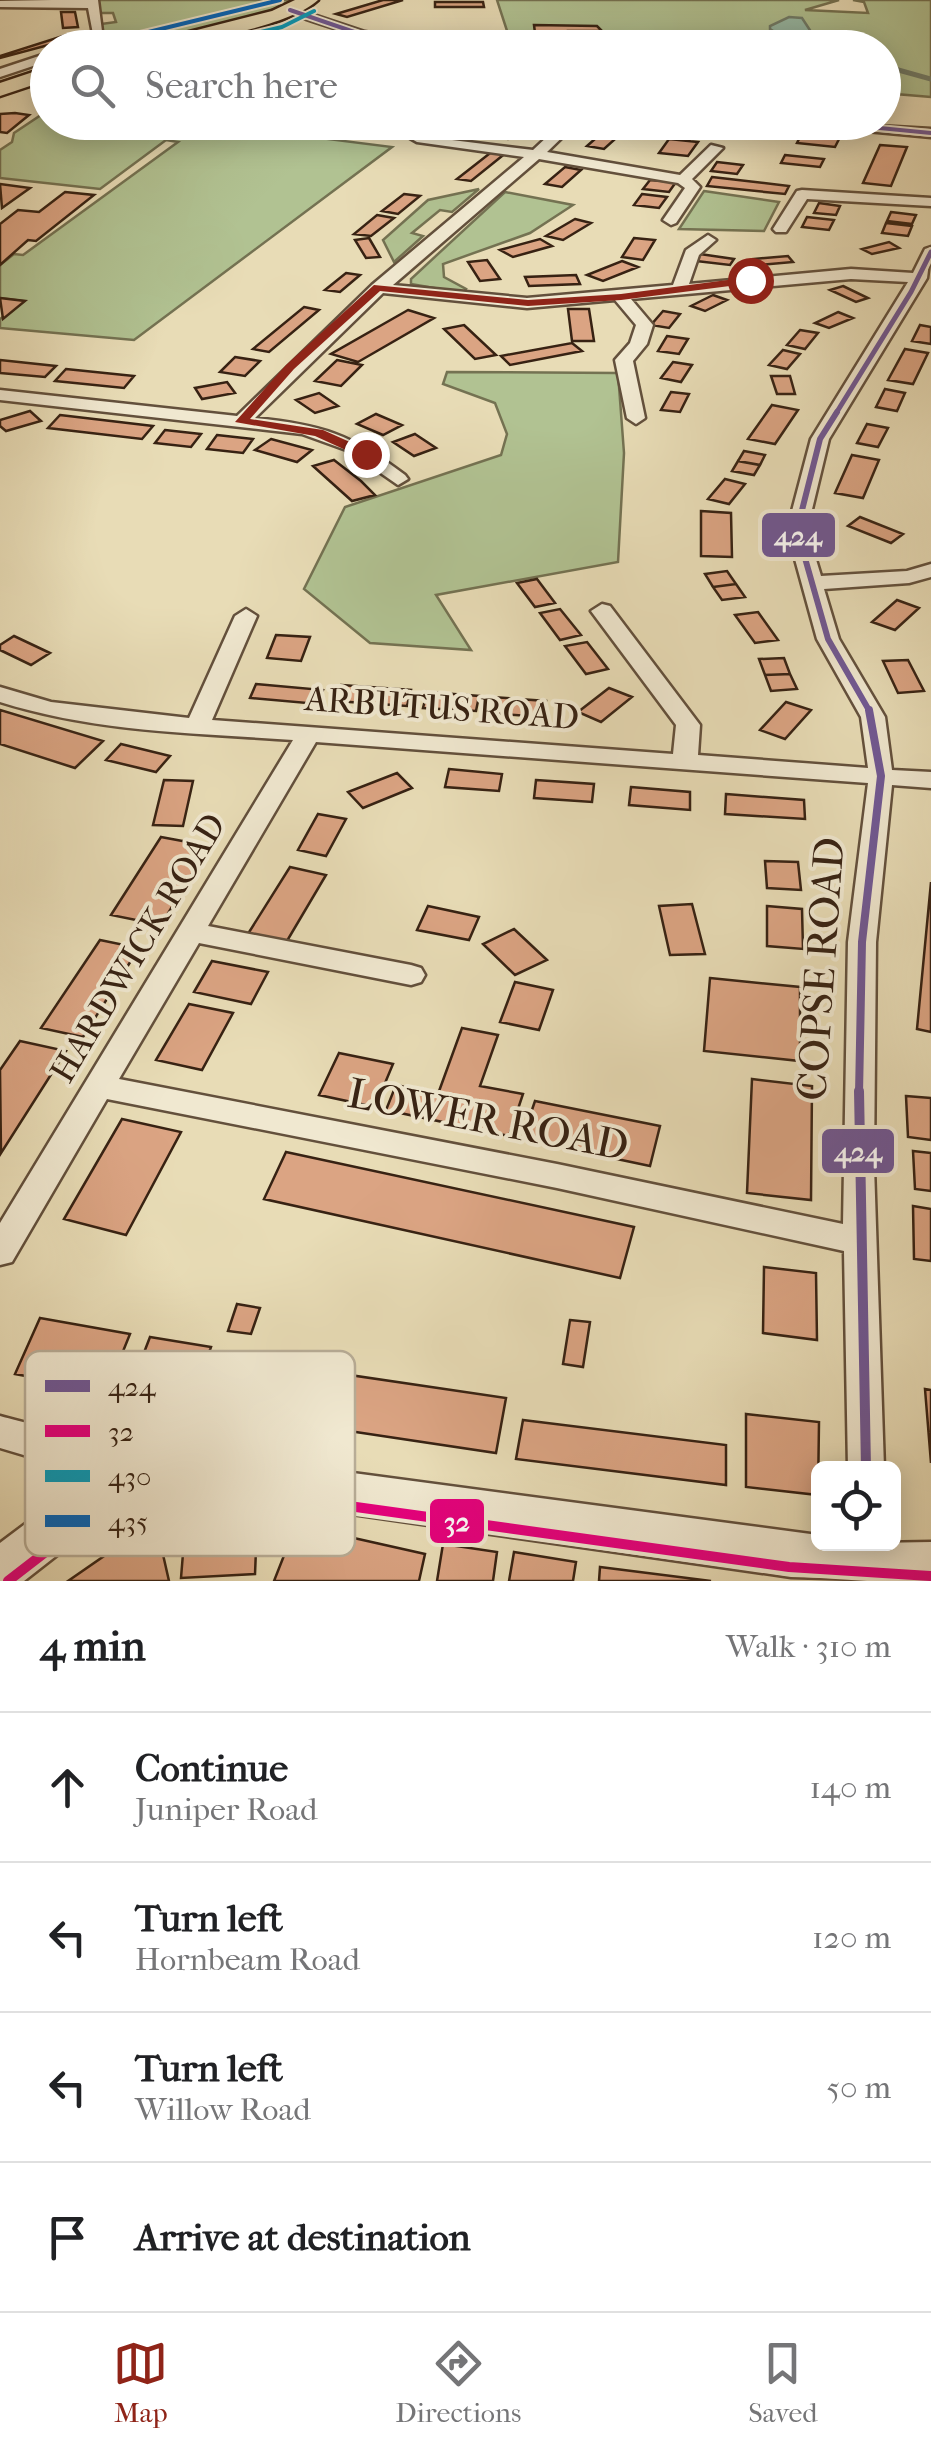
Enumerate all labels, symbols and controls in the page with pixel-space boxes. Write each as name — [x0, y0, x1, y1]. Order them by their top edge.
search box — [30, 30, 901, 140]
icon: search — [65, 58, 120, 113]
text: Search here — [145, 63, 338, 108]
route start — [728, 258, 774, 304]
route end — [344, 432, 390, 478]
line badge: 424 — [760, 511, 837, 559]
text: 424 — [773, 519, 823, 553]
street label: ARBUTUS ROAD — [302, 678, 580, 738]
street label: HARDWICK ROAD — [41, 806, 235, 1090]
street label: COPSE ROAD — [787, 836, 855, 1102]
street label: LOWER ROAD — [344, 1069, 632, 1171]
line badge: 424 — [820, 1127, 896, 1175]
text: 424 — [833, 1135, 883, 1169]
legend — [25, 1351, 355, 1556]
text: 424 — [108, 1370, 157, 1403]
text: 32 — [108, 1415, 134, 1448]
text: 430 — [108, 1460, 151, 1493]
map controls — [811, 1461, 901, 1551]
button: locate — [811, 1461, 901, 1551]
line badge: 32 — [428, 1497, 486, 1545]
text: 435 — [108, 1505, 148, 1538]
text: 32 — [444, 1505, 470, 1538]
text: 4 min — [40, 1622, 146, 1671]
text: Walk · 310 m — [726, 1628, 891, 1665]
text: Continue — [135, 1746, 288, 1791]
icon: ahead — [40, 1760, 95, 1815]
text: 140 m — [810, 1769, 891, 1806]
text: Juniper Road — [135, 1791, 318, 1828]
text: Turn left — [135, 1896, 283, 1941]
icon: left — [40, 1910, 95, 1965]
text: 120 m — [812, 1919, 891, 1956]
text: Hornbeam Road — [135, 1941, 360, 1978]
text: Turn left — [135, 2046, 283, 2091]
icon: left — [40, 2060, 95, 2115]
text: 50 m — [826, 2069, 891, 2106]
text: Willow Road — [135, 2091, 311, 2128]
icon: arrive — [40, 2210, 95, 2265]
text: Arrive at destination — [135, 2215, 471, 2260]
tab: Map — [113, 2336, 168, 2429]
tab: Directions — [395, 2336, 521, 2429]
tab: Saved — [748, 2336, 818, 2429]

